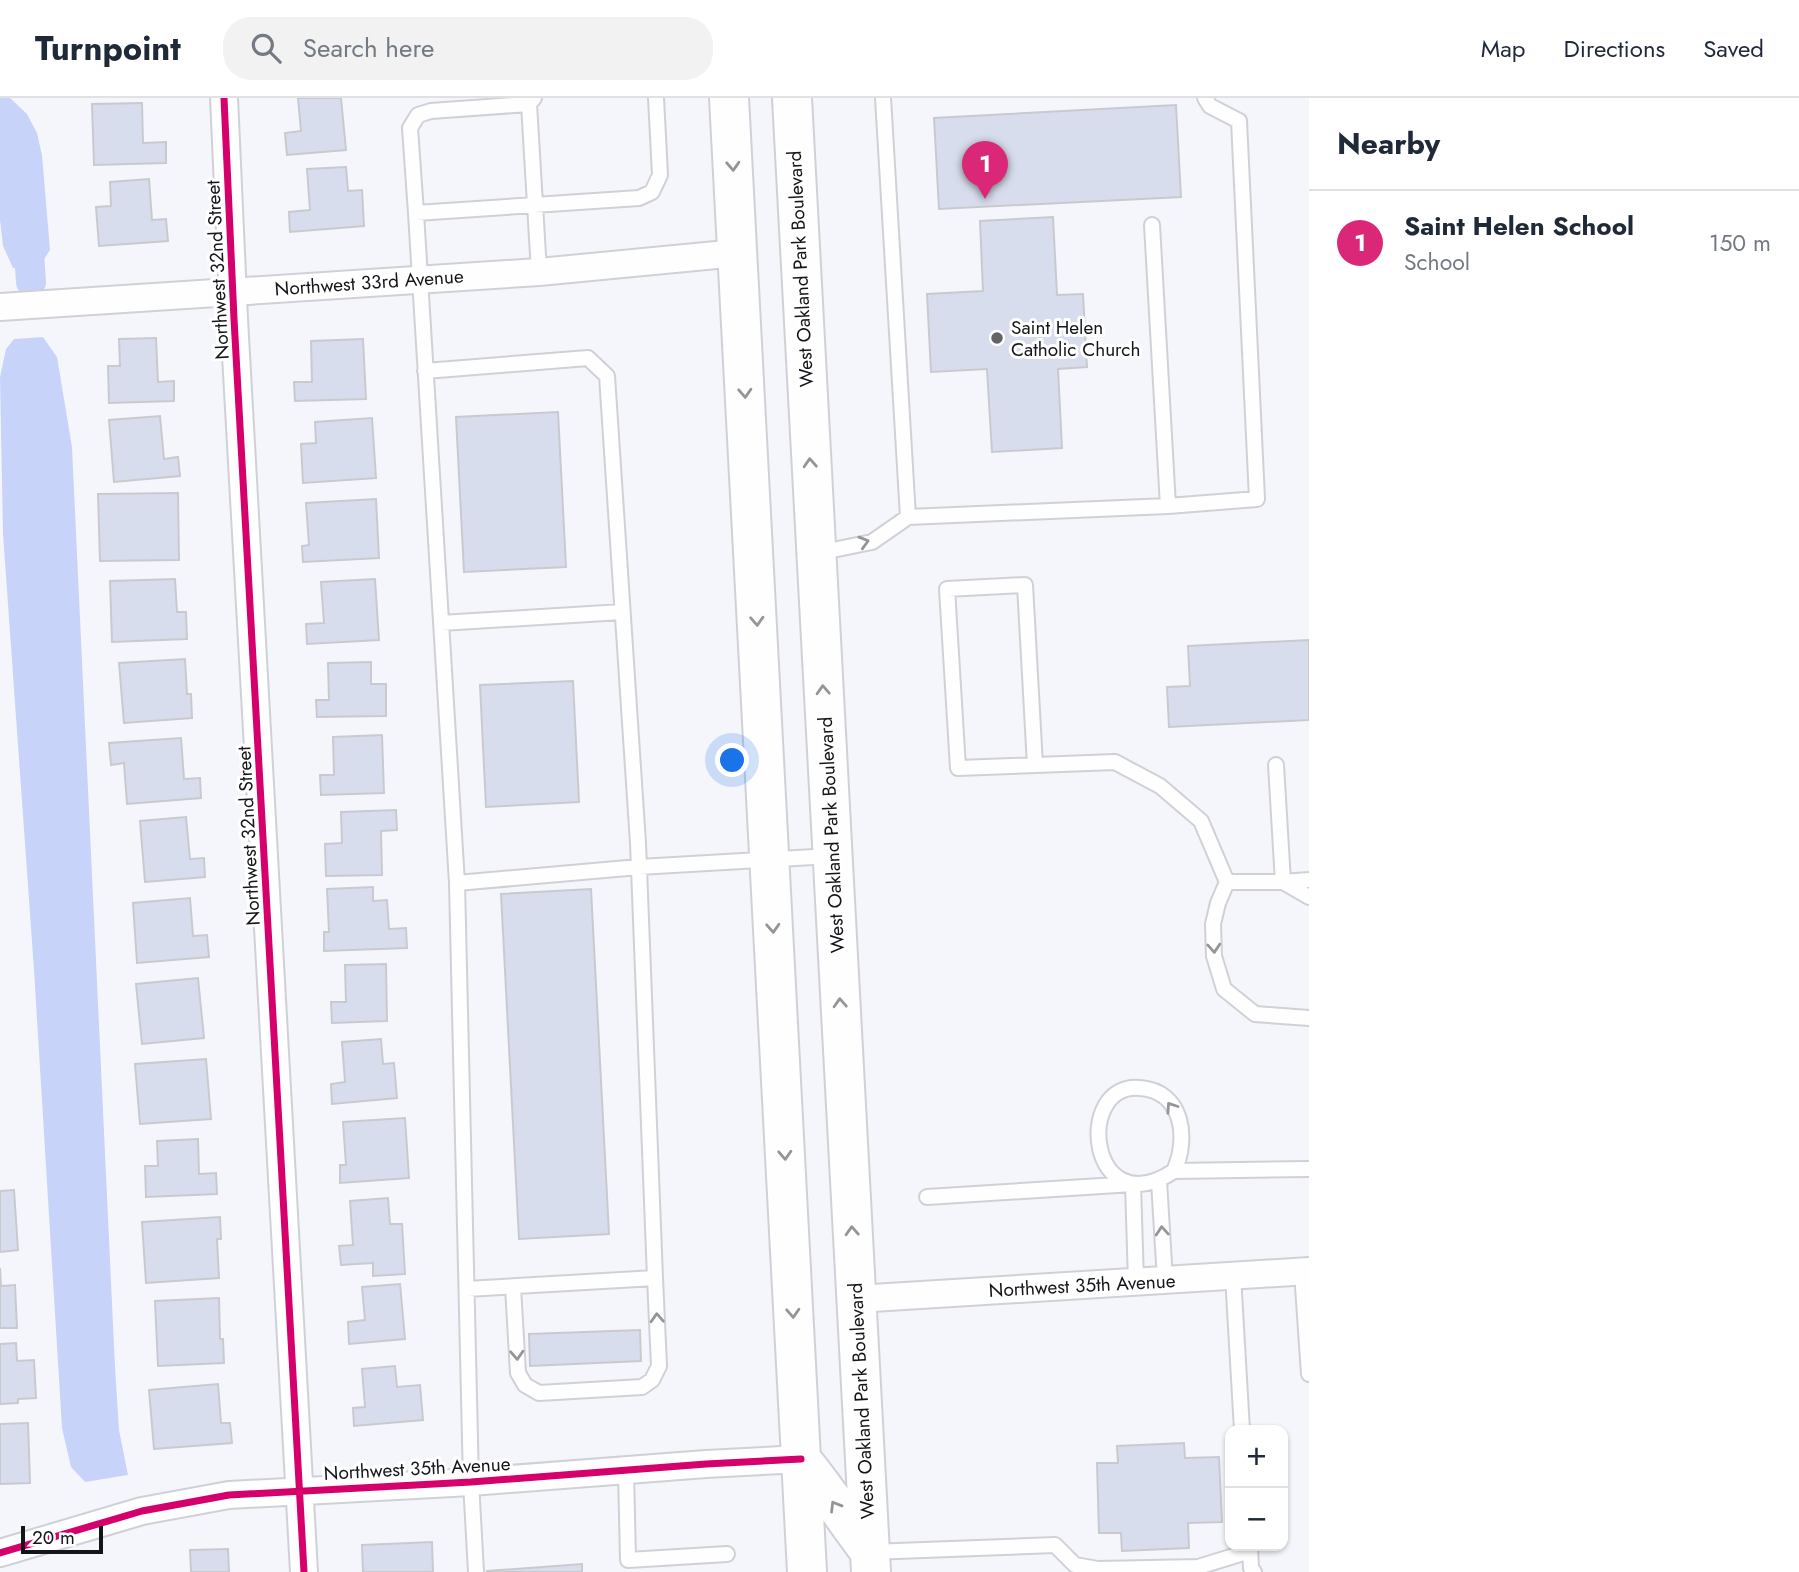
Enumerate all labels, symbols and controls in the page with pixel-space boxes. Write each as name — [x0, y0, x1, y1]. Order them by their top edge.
search box — [223, 17, 713, 80]
text: Turnpoint — [35, 25, 181, 72]
icon: search — [247, 29, 285, 67]
text: Search here — [303, 29, 434, 67]
text: Map — [1481, 31, 1526, 66]
text: Directions — [1564, 31, 1665, 66]
text: Saved — [1703, 31, 1764, 66]
text: Nearby — [1337, 122, 1440, 165]
pin: 1 — [962, 141, 1008, 199]
street label: West Oakland Park Boulevard — [781, 150, 820, 388]
one-way arrow — [725, 161, 740, 172]
street label: Northwest 32nd Street — [199, 179, 236, 360]
text: Saint Helen School — [1404, 207, 1634, 245]
text: 1 — [1354, 226, 1366, 260]
text: 150 m — [1709, 226, 1771, 260]
text: School — [1404, 245, 1470, 279]
street label: Northwest 33rd Avenue — [274, 262, 465, 303]
place label: Saint Helen Catholic Church — [1011, 314, 1140, 363]
marker: Saint Helen Catholic Church — [989, 330, 1005, 346]
one-way arrow — [737, 388, 752, 399]
one-way arrow — [803, 457, 818, 468]
one-way arrow — [858, 536, 870, 551]
one-way arrow — [749, 615, 764, 626]
one-way arrow — [815, 685, 830, 696]
street label: West Oakland Park Boulevard — [812, 716, 851, 954]
your location — [715, 743, 749, 777]
street label: Northwest 32nd Street — [230, 745, 267, 926]
one-way arrow — [765, 923, 780, 934]
one-way arrow — [1206, 942, 1221, 953]
one-way arrow — [833, 998, 848, 1009]
one-way arrow — [1167, 1102, 1180, 1115]
one-way arrow — [777, 1150, 792, 1161]
one-way arrow — [845, 1225, 860, 1236]
one-way arrow — [1155, 1225, 1170, 1236]
street label: Northwest 35th Avenue — [988, 1267, 1176, 1304]
street label: West Oakland Park Boulevard — [842, 1282, 881, 1520]
one-way arrow — [786, 1307, 801, 1318]
one-way arrow — [649, 1312, 664, 1323]
one-way arrow — [509, 1350, 524, 1361]
map controls — [1225, 1425, 1288, 1551]
button: + — [1225, 1425, 1288, 1488]
street label: Northwest 35th Avenue — [323, 1450, 511, 1487]
button: − — [1225, 1488, 1288, 1551]
one-way arrow — [831, 1500, 844, 1513]
scale bar — [21, 1523, 103, 1555]
text: 20 m — [32, 1524, 75, 1551]

